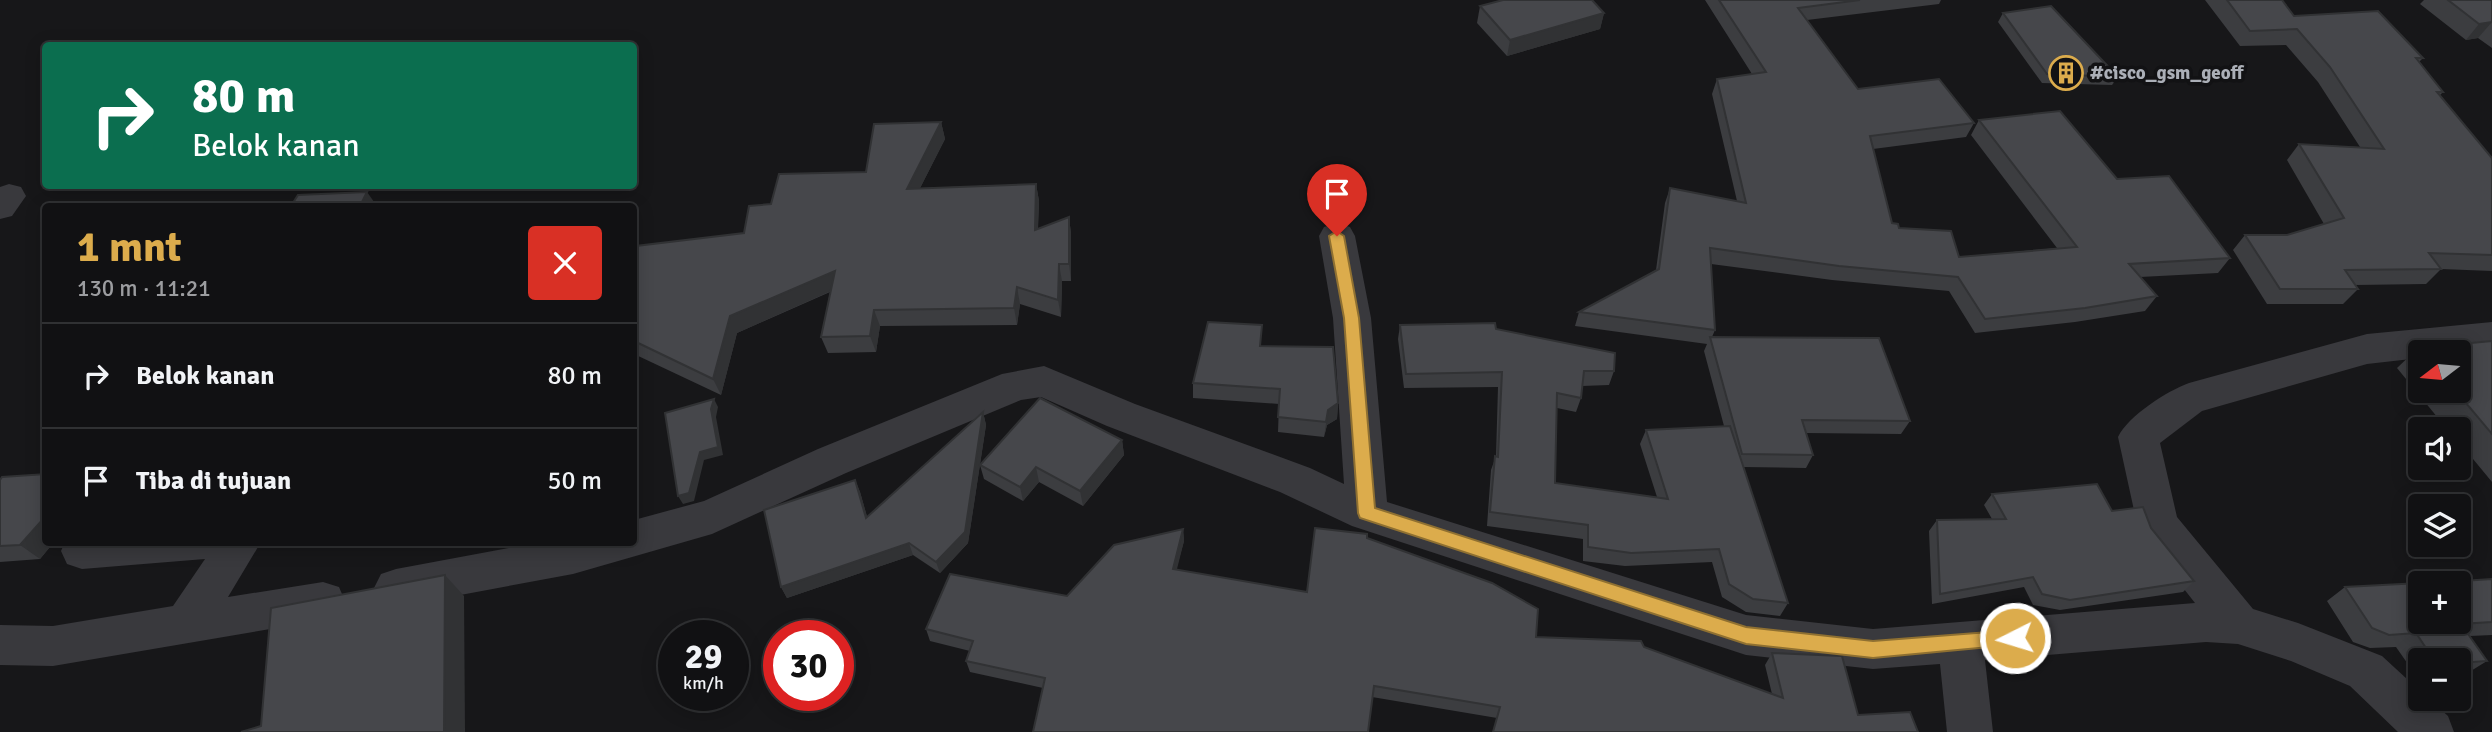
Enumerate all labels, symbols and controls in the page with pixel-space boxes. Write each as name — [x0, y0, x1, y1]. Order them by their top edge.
building icon: #cisco_gsm_geoff — [2047, 54, 2085, 92]
place label: #cisco_gsm_geoff — [2090, 61, 2245, 85]
text: 80 m — [192, 66, 295, 126]
icon: right — [77, 70, 168, 161]
text: Belok kanan — [192, 126, 360, 165]
pin — [1307, 164, 1367, 236]
icon: arrive — [1318, 175, 1356, 213]
text: 1 mnt — [77, 222, 182, 273]
button: close — [528, 226, 602, 300]
text: 130 m · 11:21 — [77, 274, 211, 303]
north arrow — [2408, 340, 2471, 402]
map controls — [2408, 340, 2471, 711]
icon: right — [77, 357, 115, 395]
text: Belok kanan — [136, 360, 274, 392]
text: 80 m — [547, 360, 602, 392]
button: sound — [2408, 417, 2471, 480]
icon: arrive — [77, 462, 115, 500]
text: Tiba di tujuan — [136, 465, 291, 497]
text: 50 m — [547, 465, 602, 497]
button: layers — [2408, 494, 2471, 557]
button: + — [2408, 571, 2471, 634]
position arrow — [1978, 601, 2052, 675]
speed limit sign: 30 — [763, 620, 854, 711]
text: 29 — [685, 635, 722, 678]
button: − — [2408, 648, 2471, 711]
text: km/h — [683, 672, 724, 694]

